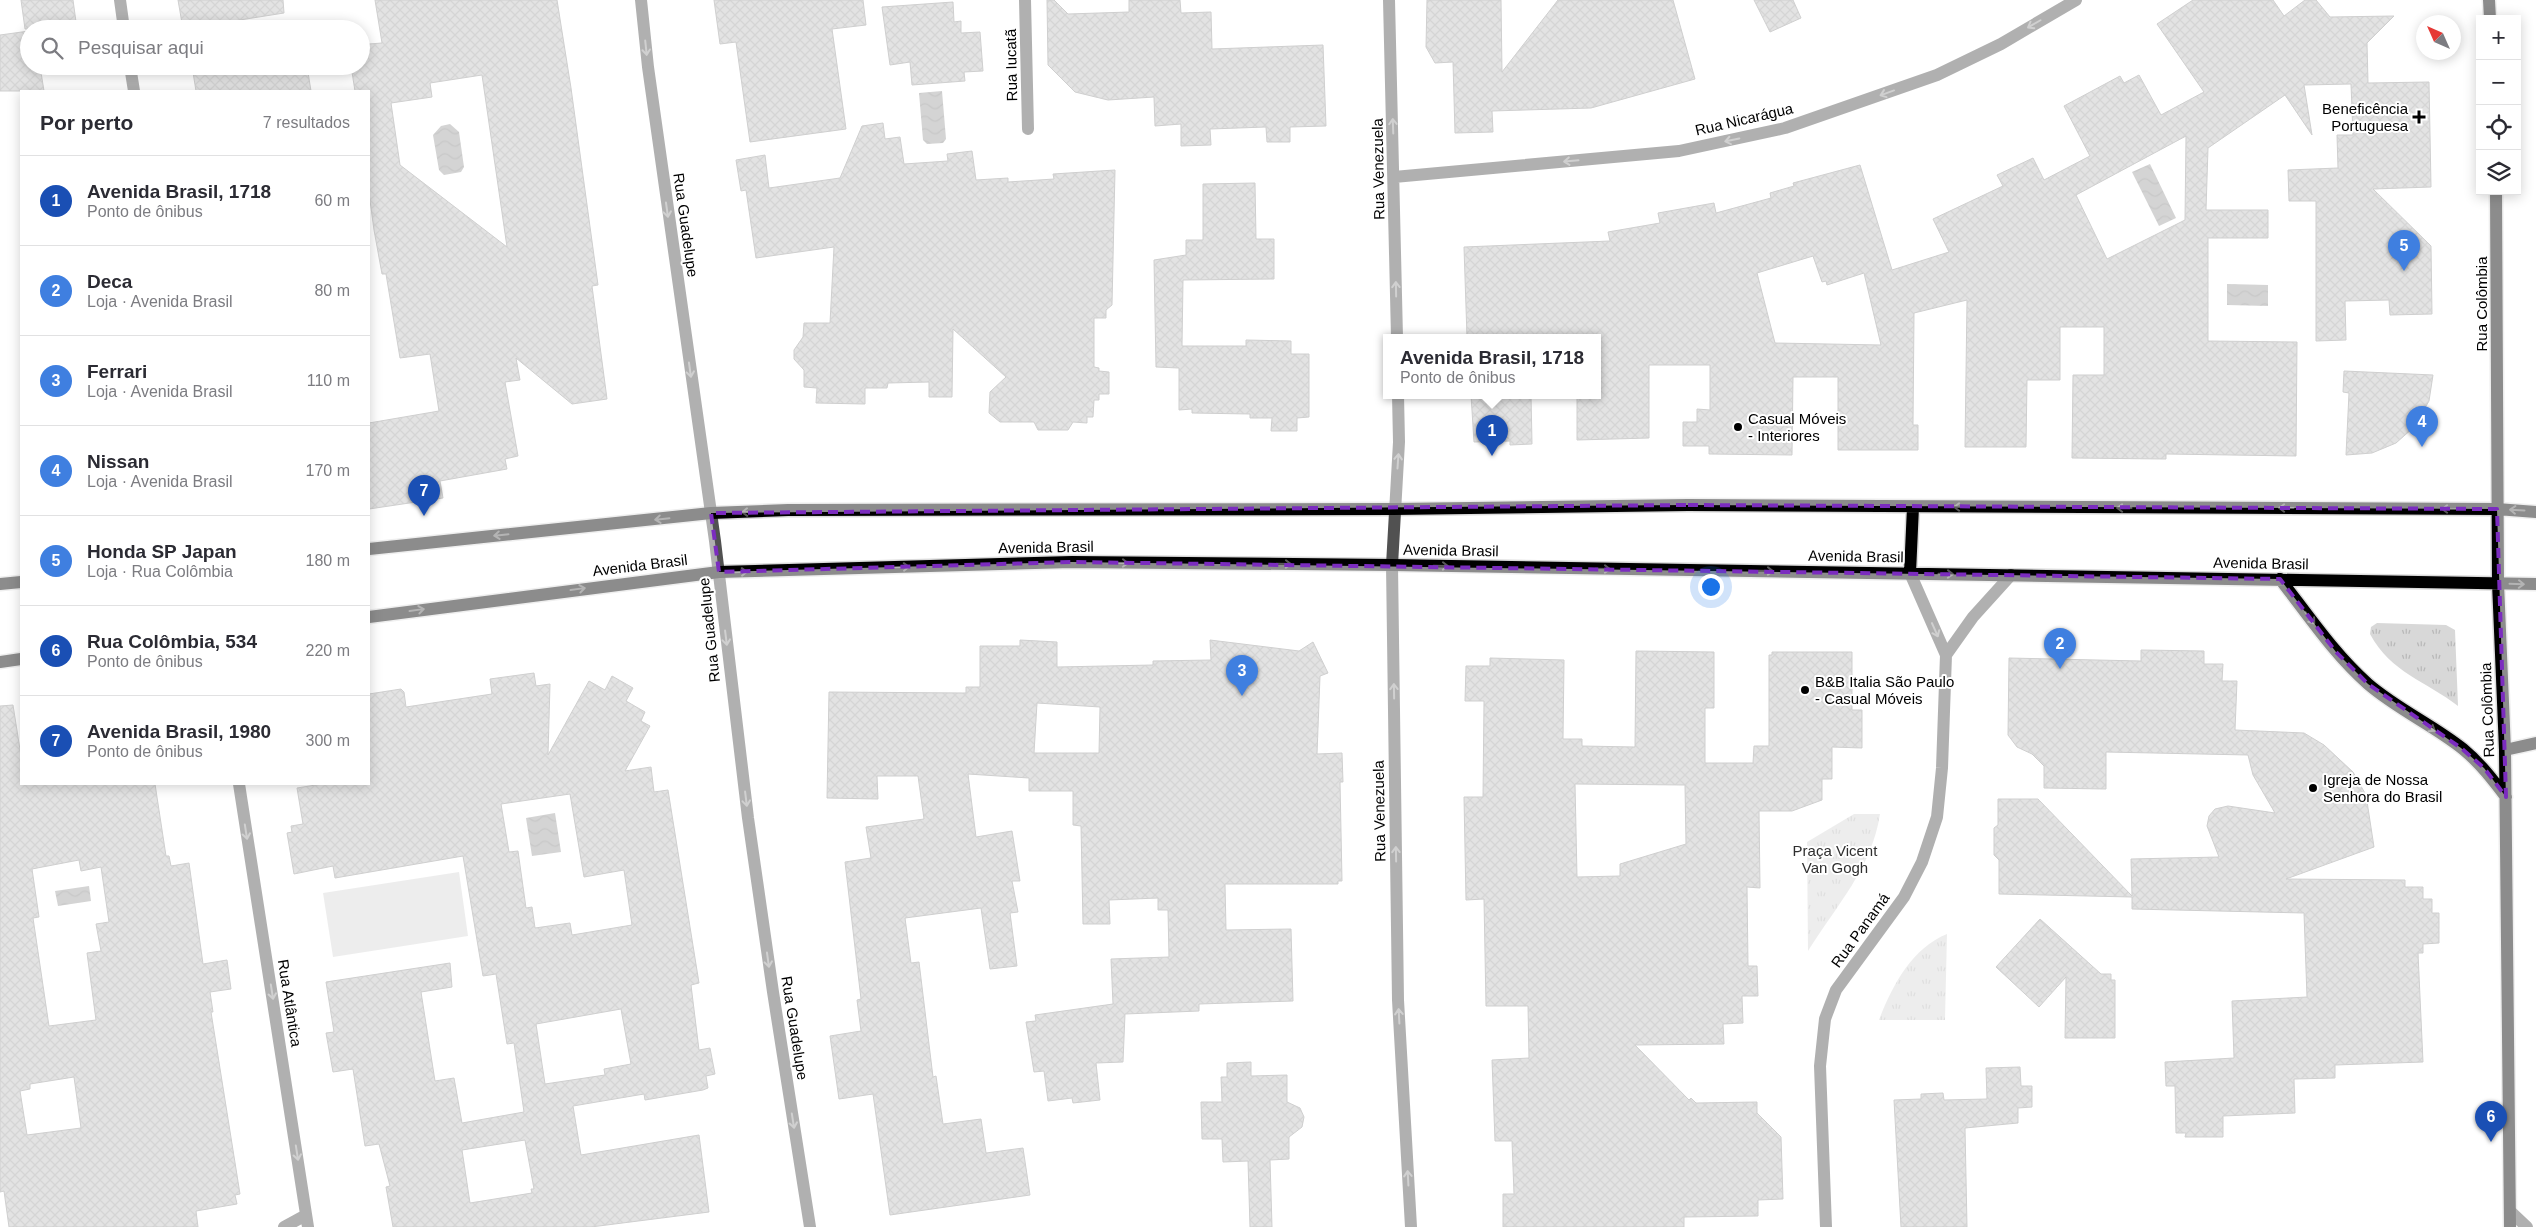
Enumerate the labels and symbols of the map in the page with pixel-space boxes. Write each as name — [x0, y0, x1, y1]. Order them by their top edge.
north arrow — [2416, 15, 2461, 60]
one-way arrow — [2028, 20, 2042, 30]
street label: Rua Iucatã — [1002, 28, 1020, 101]
one-way arrow — [641, 40, 651, 56]
one-way arrow — [1880, 89, 1895, 98]
street label: Rua Nicarágua — [1693, 99, 1795, 139]
place label: Beneficência Portuguesa — [2322, 100, 2409, 134]
marker: Beneficência Portuguesa — [2412, 110, 2426, 124]
street label: Rua Venezuela — [1369, 117, 1387, 220]
one-way arrow — [1388, 118, 1398, 134]
one-way arrow — [1724, 136, 1740, 145]
one-way arrow — [1563, 156, 1579, 166]
street label: Rua Guadelupe — [670, 172, 702, 278]
one-way arrow — [663, 201, 673, 217]
pin: 5 — [2388, 230, 2420, 271]
street label: Rua Colômbia — [2473, 256, 2490, 352]
one-way arrow — [1391, 281, 1401, 297]
one-way arrow — [685, 362, 695, 378]
pin: 4 — [2406, 406, 2438, 447]
place label: Casual Móveis - Interiores — [1748, 410, 1846, 444]
pin: 1 — [1476, 415, 1508, 456]
marker: Casual Móveis - Interiores — [1732, 421, 1744, 433]
one-way arrow — [1393, 453, 1403, 469]
pin: 7 — [408, 475, 440, 516]
one-way arrow — [1953, 502, 1970, 512]
one-way arrow — [2116, 503, 2132, 513]
one-way arrow — [2278, 503, 2294, 513]
one-way arrow — [2441, 504, 2457, 514]
one-way arrow — [2509, 506, 2525, 515]
one-way arrow — [742, 507, 758, 516]
one-way arrow — [655, 514, 671, 524]
one-way arrow — [493, 530, 509, 540]
street label: Avenida Brasil — [998, 538, 1094, 556]
street label: Avenida Brasil — [1403, 541, 1499, 559]
street label: Avenida Brasil — [1808, 547, 1904, 565]
street label: Avenida Brasil — [592, 551, 688, 579]
street label: Avenida Brasil — [2213, 554, 2309, 572]
one-way arrow — [1112, 558, 1129, 568]
one-way arrow — [1275, 559, 1291, 569]
one-way arrow — [1432, 561, 1449, 571]
one-way arrow — [894, 562, 910, 572]
one-way arrow — [1595, 564, 1611, 574]
one-way arrow — [731, 567, 747, 576]
one-way arrow — [1758, 567, 1774, 576]
one-way arrow — [1938, 569, 1954, 579]
your location — [1698, 574, 1724, 600]
street label: Rua Guadelupe — [695, 577, 723, 683]
one-way arrow — [2509, 579, 2525, 588]
one-way arrow — [570, 584, 586, 594]
one-way arrow — [409, 605, 425, 615]
one-way arrow — [2304, 611, 2315, 624]
one-way arrow — [1931, 622, 1941, 637]
pin: 2 — [2044, 628, 2076, 669]
one-way arrow — [721, 630, 731, 646]
pin: 3 — [1226, 655, 1258, 696]
street label: Rua Colômbia — [2477, 662, 2497, 758]
place label: B&B Italia São Paulo - Casual Móveis — [1815, 673, 1954, 707]
one-way arrow — [1389, 683, 1399, 700]
marker: B&B Italia São Paulo - Casual Móveis — [1799, 684, 1811, 696]
one-way arrow — [2421, 722, 2435, 732]
street label: Rua Venezuela — [1370, 759, 1388, 862]
place label: Igreja de Nossa Senhora do Brasil — [2323, 771, 2442, 805]
marker: Igreja de Nossa Senhora do Brasil — [2307, 782, 2319, 794]
one-way arrow — [741, 791, 751, 807]
one-way arrow — [242, 824, 252, 840]
park label: Praça Vicent Van Gogh — [1793, 842, 1878, 876]
one-way arrow — [1391, 846, 1401, 862]
street label: Rua Panamá — [1827, 889, 1893, 970]
one-way arrow — [763, 952, 773, 968]
street label: Rua Atlântica — [275, 958, 305, 1049]
street label: Rua Guadelupe — [778, 975, 812, 1081]
one-way arrow — [267, 984, 277, 1000]
one-way arrow — [1395, 1008, 1404, 1024]
pin: 6 — [2475, 1101, 2507, 1142]
one-way arrow — [788, 1112, 798, 1128]
one-way arrow — [292, 1145, 302, 1161]
one-way arrow — [1404, 1171, 1413, 1187]

